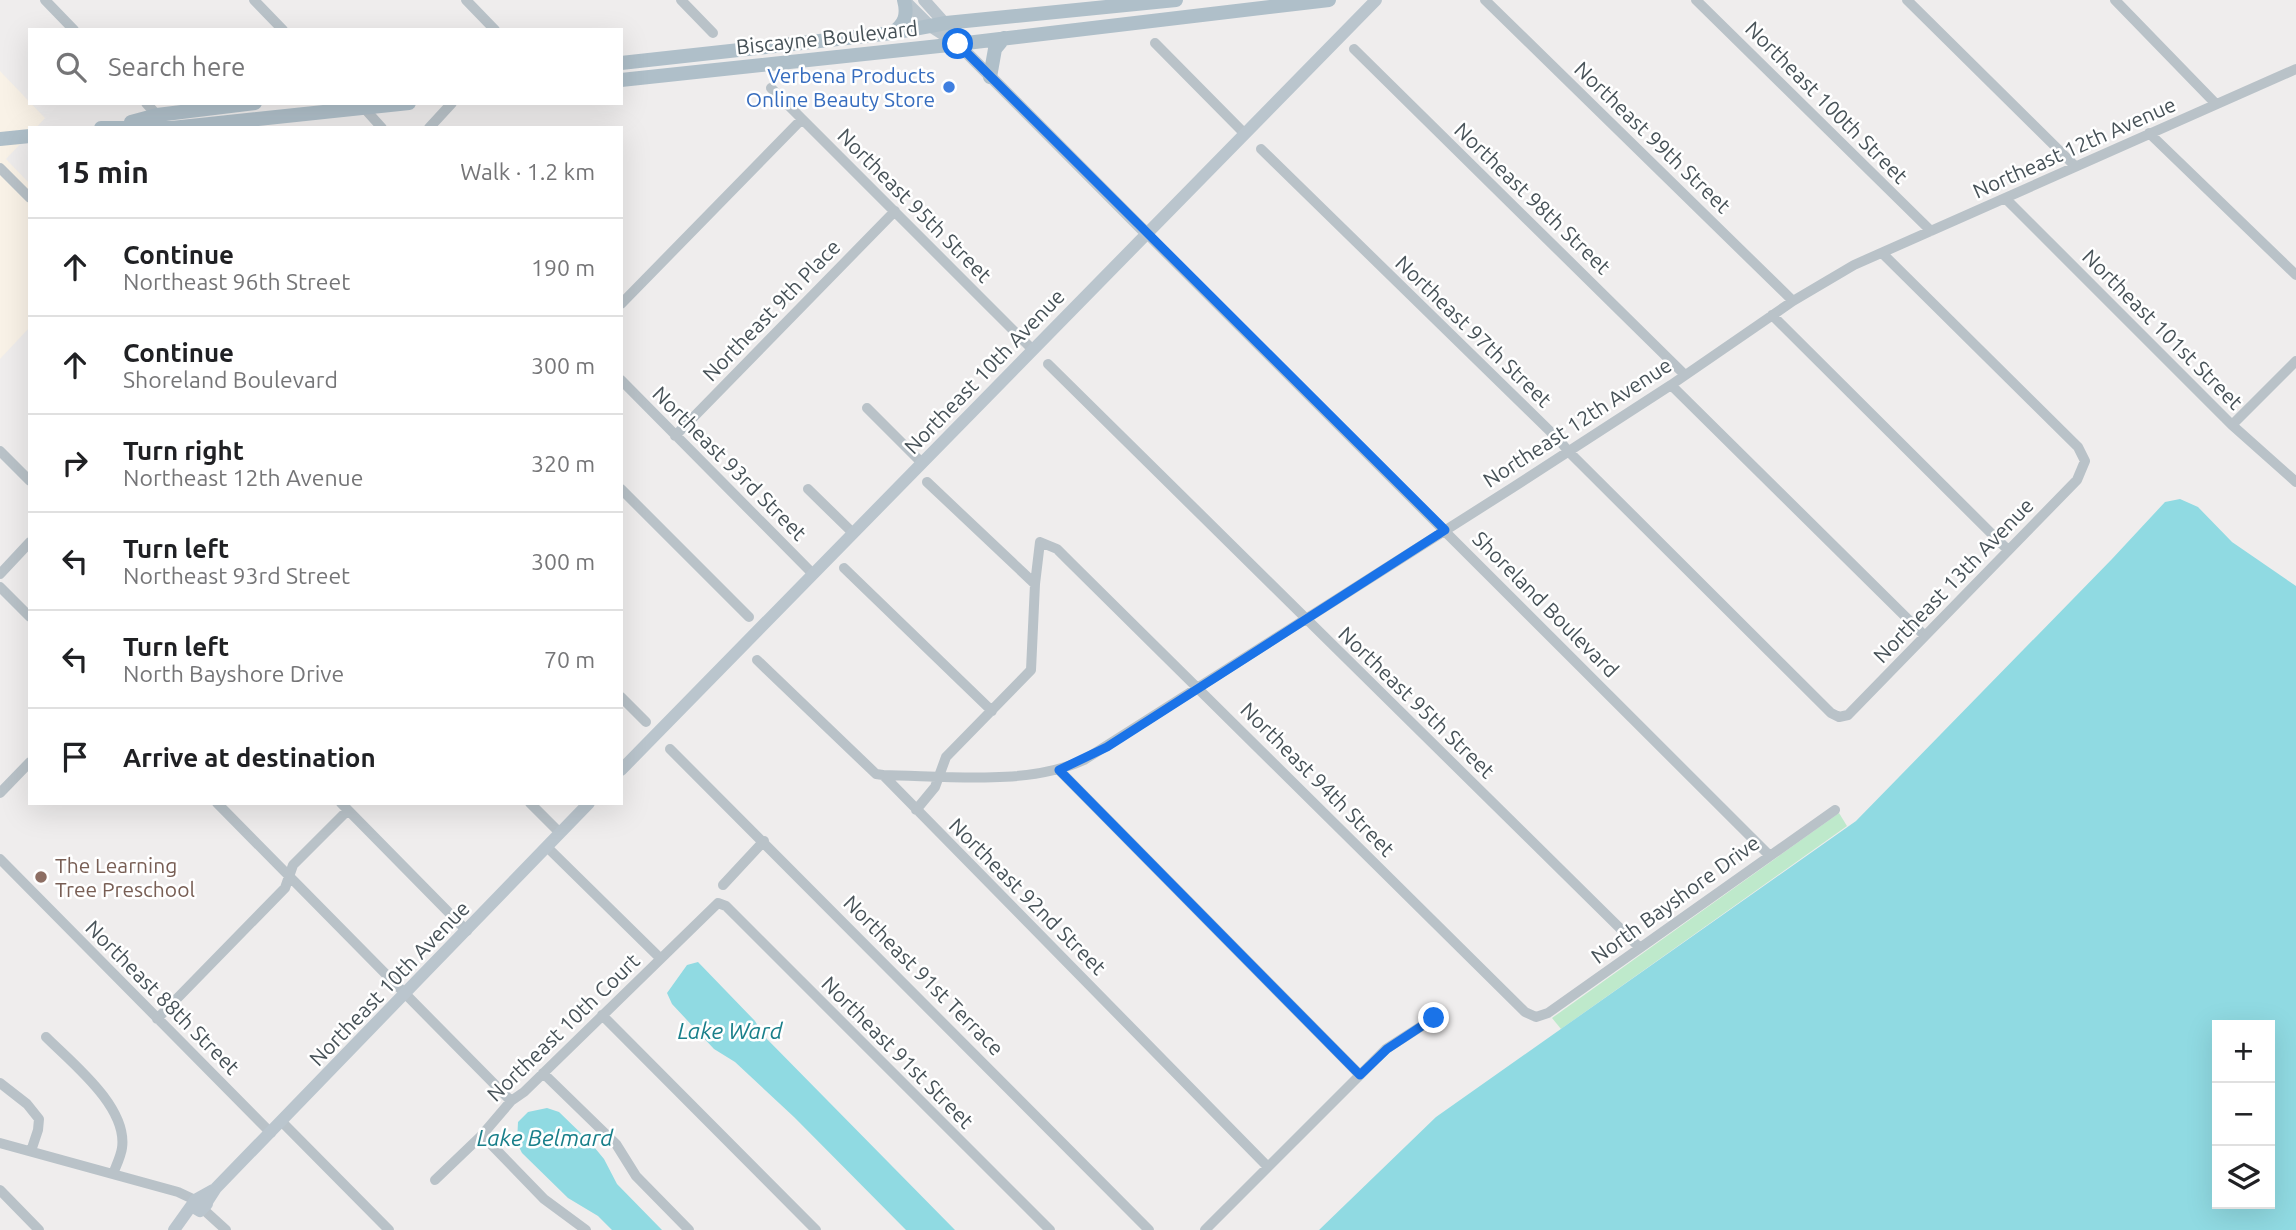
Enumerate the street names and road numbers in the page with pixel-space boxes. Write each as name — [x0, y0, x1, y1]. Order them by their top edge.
street label: Biscayne Boulevard — [735, 16, 919, 58]
street label: Northeast 100th Street — [1741, 16, 1913, 188]
street label: Northeast 99th Street — [1570, 56, 1736, 218]
street label: Northeast 12th Avenue — [1969, 91, 2179, 203]
street label: Northeast 98th Street — [1450, 117, 1616, 279]
street label: Northeast 95th Street — [833, 123, 997, 287]
street label: Northeast 9th Place — [697, 234, 845, 386]
street label: Northeast 101st Street — [2078, 244, 2248, 414]
street label: Northeast 97th Street — [1391, 250, 1557, 412]
street label: Northeast 10th Avenue — [899, 284, 1069, 458]
street label: Northeast 12th Avenue — [1478, 352, 1676, 492]
street label: Northeast 93rd Street — [648, 381, 812, 545]
street label: Northeast 13th Avenue — [1868, 493, 2038, 667]
street label: Shoreland Boulevard — [1468, 526, 1624, 682]
street label: Northeast 95th Street — [1334, 621, 1500, 783]
street label: Northeast 94th Street — [1236, 697, 1400, 861]
street label: Northeast 92nd Street — [945, 813, 1111, 979]
street label: North Bayshore Drive — [1586, 830, 1764, 968]
street label: Northeast 91st Terrace — [839, 890, 1009, 1060]
street label: Northeast 10th Avenue — [304, 896, 474, 1070]
street label: Northeast 88th Street — [81, 915, 245, 1079]
street label: Northeast 10th Court — [482, 948, 644, 1106]
street label: Northeast 91st Street — [817, 971, 979, 1133]

